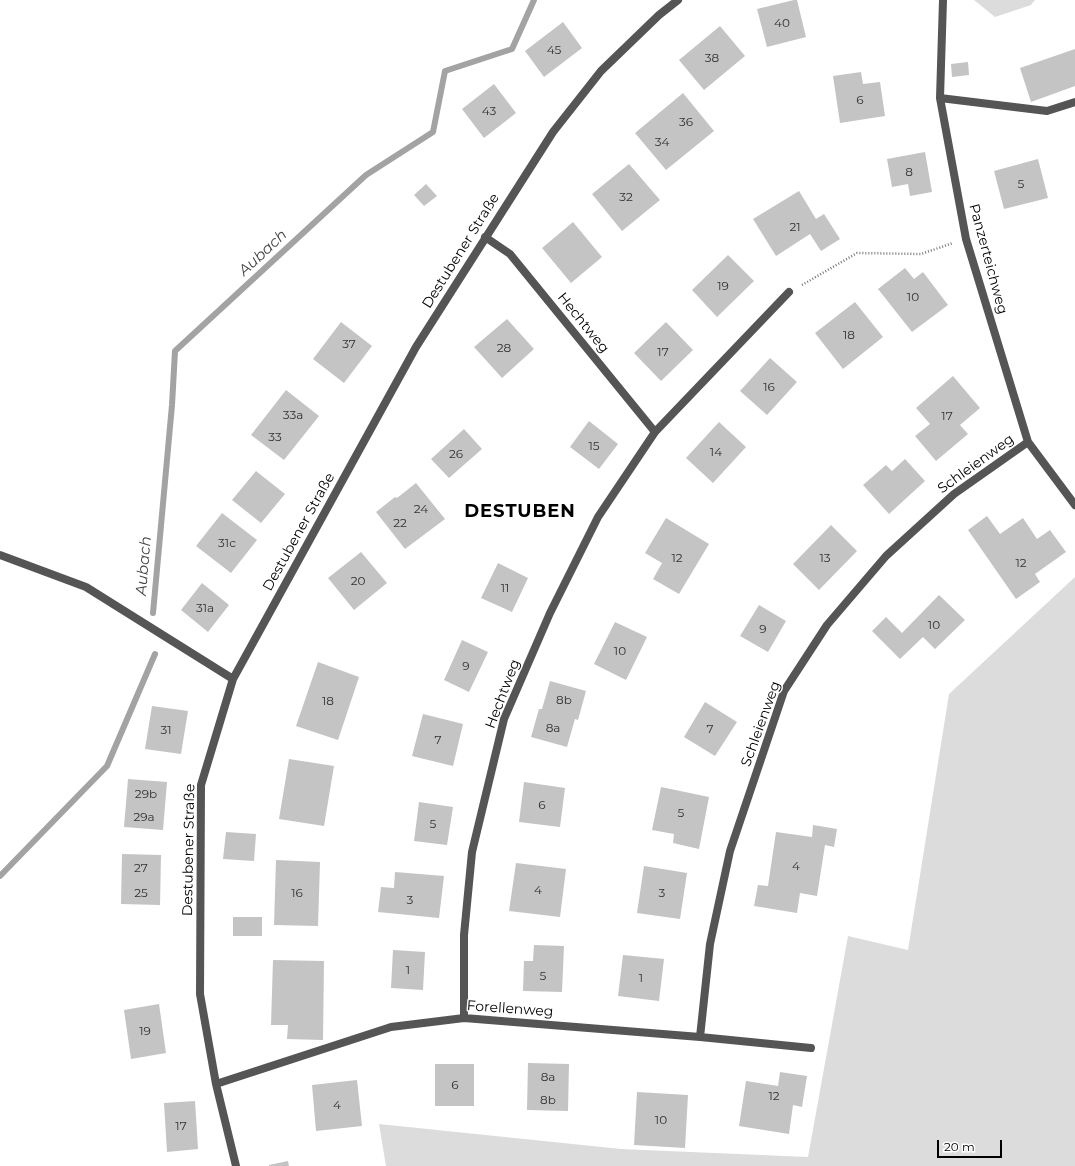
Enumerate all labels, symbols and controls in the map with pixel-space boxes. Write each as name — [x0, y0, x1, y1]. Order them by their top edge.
house number: 40 — [774, 16, 790, 30]
house number: 45 — [547, 43, 561, 57]
house number: 38 — [705, 51, 719, 65]
house number: 6 — [856, 93, 864, 107]
house number: 43 — [482, 104, 496, 118]
house number: 36 — [679, 115, 693, 129]
house number: 34 — [655, 135, 669, 149]
house number: 8 — [905, 165, 913, 179]
house number: 5 — [1018, 177, 1024, 191]
street label: Destubener Straße — [419, 190, 503, 312]
house number: 32 — [619, 190, 633, 204]
street label: Panzerteichweg — [965, 202, 1011, 316]
house number: 21 — [789, 220, 801, 234]
water label: Aubach — [235, 226, 291, 280]
house number: 19 — [717, 279, 729, 293]
street label: Hechtweg — [554, 289, 612, 357]
house number: 10 — [907, 290, 919, 304]
house number: 18 — [843, 328, 855, 342]
house number: 37 — [342, 337, 356, 351]
house number: 28 — [497, 341, 511, 355]
house number: 17 — [657, 345, 669, 359]
house number: 16 — [763, 380, 775, 394]
house number: 33a — [283, 408, 303, 422]
house number: 17 — [941, 409, 953, 423]
house number: 33 — [268, 430, 282, 444]
street label: Schleienweg — [935, 431, 1017, 497]
house number: 15 — [588, 439, 600, 453]
house number: 14 — [710, 445, 722, 459]
house number: 26 — [449, 447, 463, 461]
street label: Destubener Straße — [260, 470, 338, 594]
district label: DESTUBEN — [464, 501, 576, 523]
house number: 24 — [414, 502, 428, 516]
house number: 22 — [393, 516, 407, 530]
water label: Aubach — [132, 536, 156, 596]
house number: 31c — [218, 536, 236, 550]
house number: 12 — [671, 551, 683, 565]
house number: 13 — [819, 551, 831, 565]
house number: 12 — [1015, 556, 1027, 570]
house number: 20 — [351, 574, 365, 588]
house number: 11 — [501, 581, 509, 595]
house number: 31a — [196, 601, 214, 615]
house number: 10 — [928, 618, 940, 632]
house number: 9 — [759, 622, 767, 636]
house number: 10 — [614, 644, 626, 658]
street label: Hechtweg — [482, 657, 524, 731]
house number: 9 — [462, 659, 470, 673]
street label: Schleienweg — [738, 679, 784, 769]
house number: 8b — [556, 693, 572, 707]
house number: 18 — [322, 694, 334, 708]
house number: 8a — [546, 721, 560, 735]
house number: 7 — [706, 722, 714, 736]
house number: 31 — [160, 723, 172, 737]
house number: 7 — [434, 733, 442, 747]
street label: Destubener Straße — [179, 784, 199, 916]
house number: 29b — [135, 787, 157, 801]
house number: 6 — [538, 798, 546, 812]
house number: 5 — [678, 806, 684, 820]
house number: 29a — [133, 810, 155, 824]
house number: 5 — [430, 817, 436, 831]
house number: 4 — [792, 859, 800, 873]
house number: 27 — [134, 861, 148, 875]
house number: 4 — [534, 883, 542, 897]
house number: 25 — [134, 886, 148, 900]
house number: 16 — [291, 886, 303, 900]
house number: 3 — [659, 886, 665, 900]
house number: 3 — [407, 893, 413, 907]
house number: 1 — [406, 963, 410, 977]
house number: 5 — [540, 969, 546, 983]
house number: 1 — [639, 971, 643, 985]
street label: Forellenweg — [466, 998, 554, 1020]
house number: 19 — [139, 1024, 151, 1038]
house number: 8a — [541, 1070, 555, 1084]
house number: 6 — [451, 1078, 459, 1092]
house number: 12 — [768, 1089, 780, 1103]
house number: 8b — [540, 1093, 556, 1107]
house number: 4 — [333, 1098, 341, 1112]
house number: 10 — [655, 1113, 667, 1127]
house number: 17 — [175, 1119, 187, 1133]
scale bar — [939, 1132, 1004, 1158]
text: 20 m — [944, 1139, 975, 1154]

